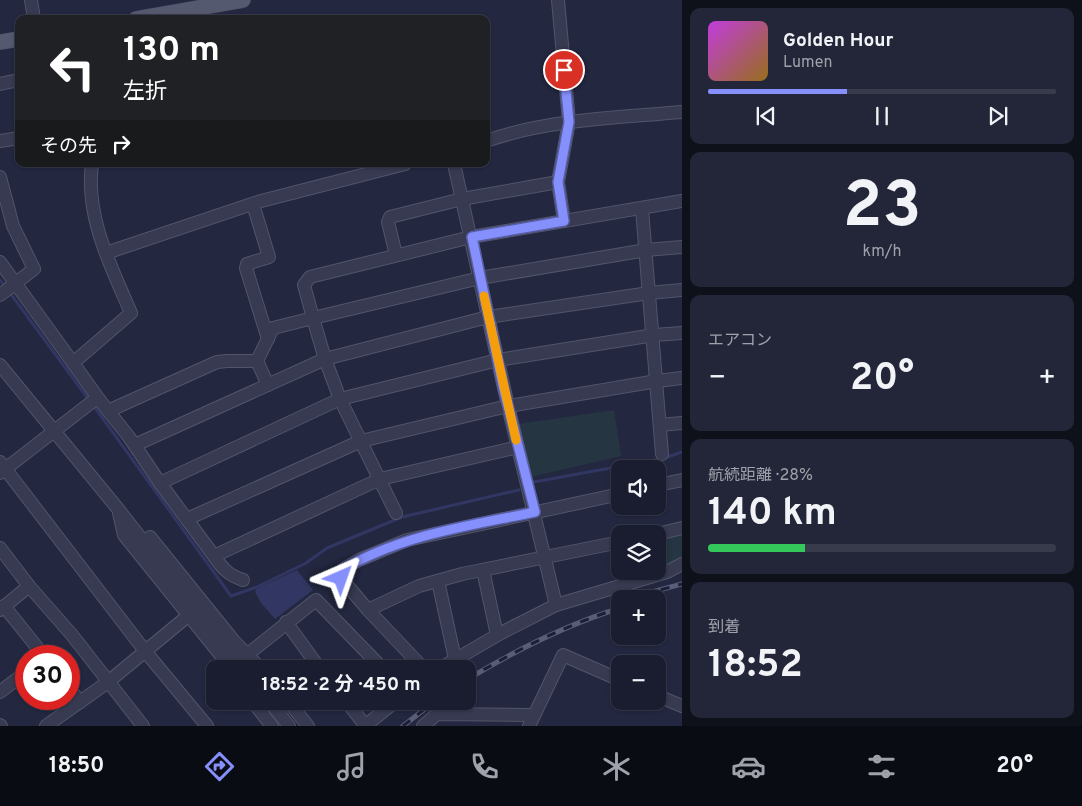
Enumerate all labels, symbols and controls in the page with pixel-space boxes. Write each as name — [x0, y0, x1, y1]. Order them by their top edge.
text: 130 m — [123, 29, 220, 73]
text: Golden Hour — [783, 29, 894, 53]
icon: left — [40, 35, 105, 100]
pin — [543, 49, 585, 91]
text: Lumen — [783, 53, 833, 73]
icon: arrive — [550, 56, 578, 84]
text: 左折 — [123, 79, 167, 106]
icon: previous — [752, 102, 780, 130]
icon: pause — [868, 102, 896, 130]
icon: next — [984, 102, 1012, 130]
icon: right — [107, 130, 135, 158]
text: その先 — [40, 135, 97, 159]
text: 23 — [843, 168, 921, 250]
text: km/h — [863, 242, 901, 262]
text: エアコン — [708, 331, 772, 351]
text: 20° — [850, 355, 914, 404]
text: − — [708, 361, 726, 397]
text: + — [1038, 361, 1056, 397]
map controls — [611, 460, 666, 710]
button: sound — [611, 460, 666, 515]
text: 航続距離 · 28% — [708, 466, 813, 486]
text: 140 km — [708, 490, 837, 539]
button: layers — [611, 525, 666, 580]
position arrow — [314, 551, 366, 603]
button: + — [611, 590, 666, 645]
text: 到着 — [708, 618, 740, 638]
text: 18:52 — [708, 642, 803, 691]
speed limit sign: 30 — [15, 645, 80, 710]
button: − — [611, 655, 666, 710]
text: 18:52 · 2 分 · 450 m — [261, 673, 421, 697]
icon: directions — [202, 749, 237, 784]
icon: music — [334, 749, 369, 784]
icon: phone — [467, 749, 502, 784]
icon: climate — [599, 749, 634, 784]
icon: car — [731, 749, 766, 784]
icon: filters — [864, 749, 899, 784]
text: 18:50 — [49, 753, 105, 780]
text: 20° — [996, 753, 1033, 780]

